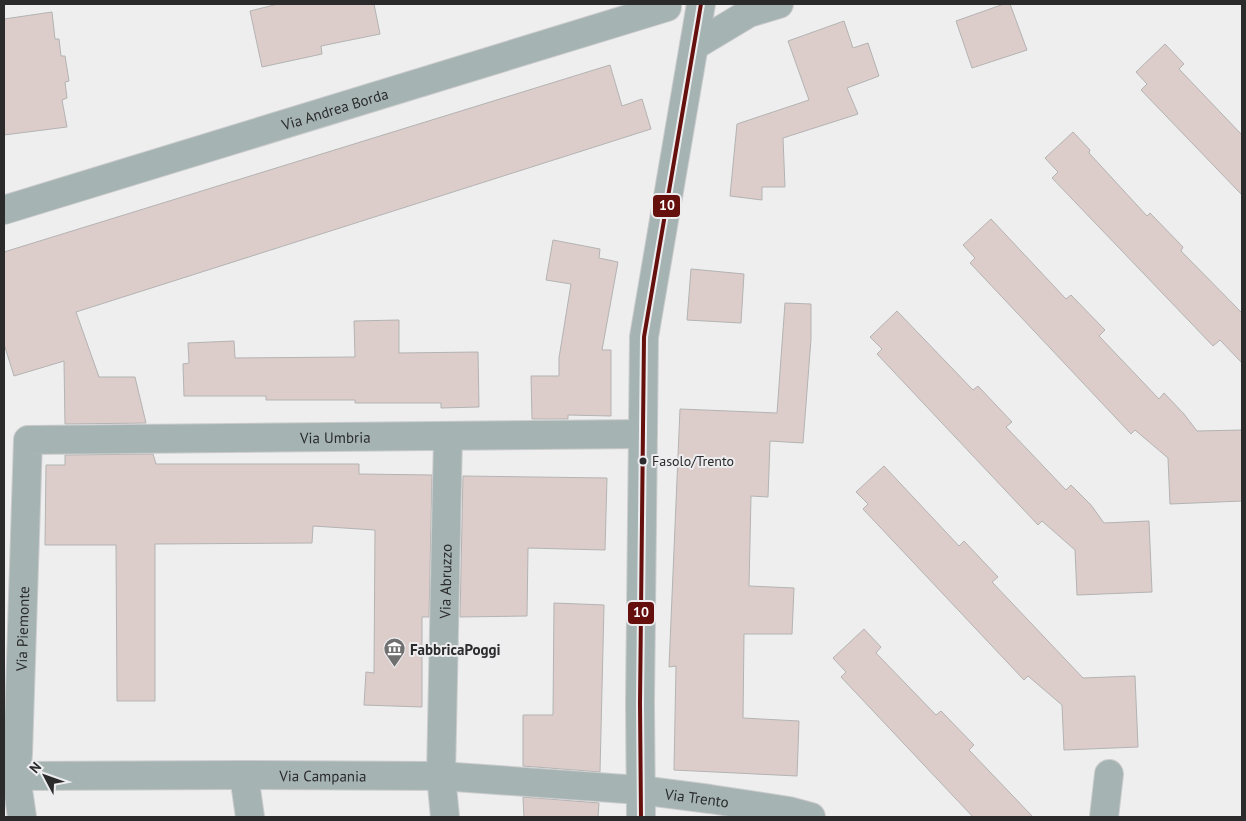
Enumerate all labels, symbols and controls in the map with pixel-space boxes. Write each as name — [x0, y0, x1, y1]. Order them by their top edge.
street label: Via Andrea Borda — [278, 83, 390, 134]
line badge: 10 — [652, 194, 681, 218]
text: 10 — [659, 196, 675, 214]
street label: Via Umbria — [299, 427, 371, 447]
place label: Fasolo/Trento — [652, 452, 734, 470]
marker: Fasolo/Trento — [638, 456, 648, 466]
street label: Via Abruzzo — [435, 544, 455, 620]
street label: Via Piemonte — [11, 586, 33, 672]
line badge: 10 — [627, 601, 655, 625]
text: 10 — [633, 603, 649, 621]
museum icon: FabbricaPoggi — [382, 637, 406, 668]
place label: FabbricaPoggi — [410, 640, 501, 659]
north arrow — [20, 751, 70, 801]
text: N — [25, 758, 45, 777]
street label: Via Campania — [278, 766, 367, 785]
street label: Via Trento — [663, 784, 730, 811]

